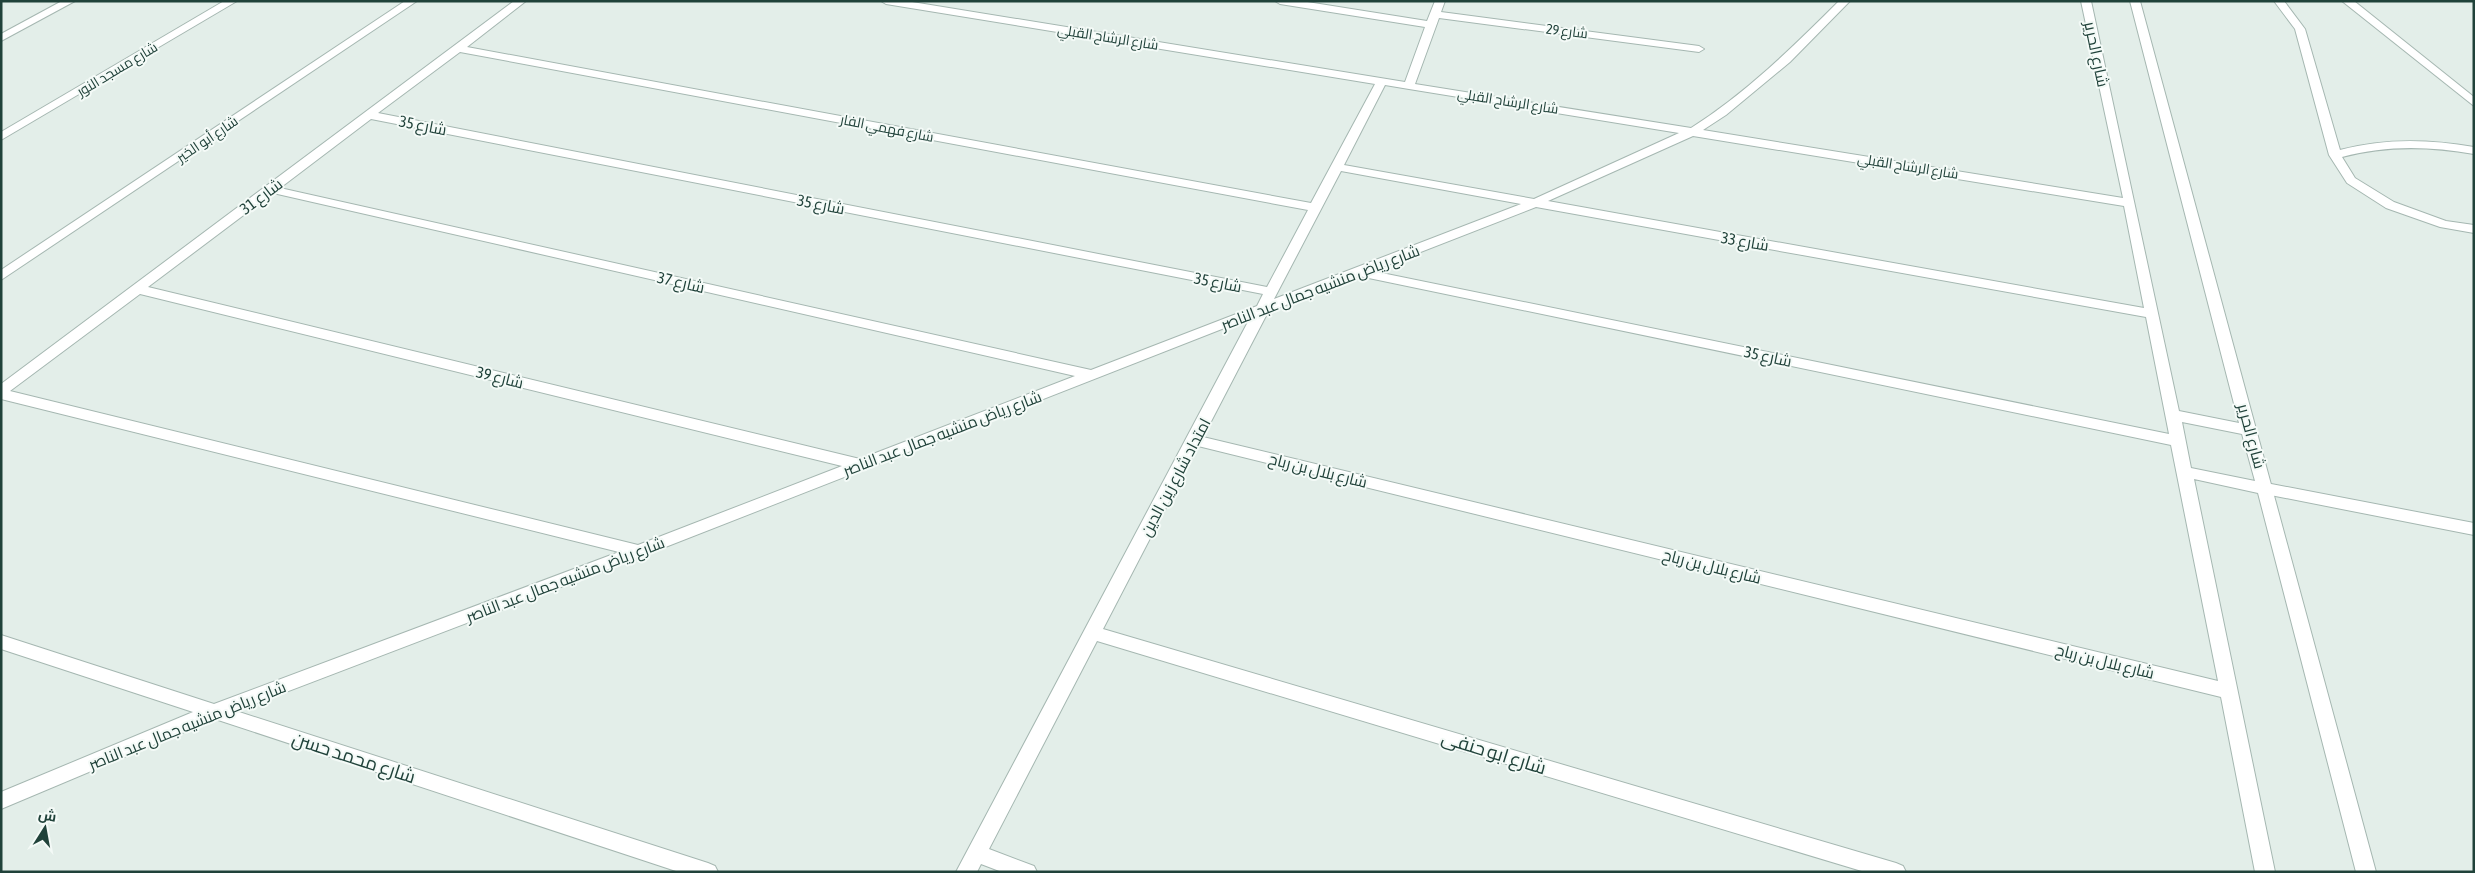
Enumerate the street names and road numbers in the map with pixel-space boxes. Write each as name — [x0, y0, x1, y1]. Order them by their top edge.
street label: شارع الحرير — [2078, 19, 2113, 89]
street label: شارع 29 — [1545, 20, 1589, 43]
street label: شارع الرشاح القبلي — [1056, 21, 1160, 57]
street label: شارع مسجد النور — [73, 39, 161, 101]
street label: شارع الرشاح القبلي — [1456, 85, 1560, 121]
street label: شارع فهمي الفار — [837, 111, 935, 149]
street label: شارع أبو الخير — [172, 112, 241, 167]
street label: شارع 35 — [397, 112, 448, 141]
street label: شارع الرشاح القبلي — [1856, 150, 1960, 186]
street label: شارع 31 — [236, 174, 287, 220]
street label: شارع 35 — [795, 191, 846, 220]
street label: شارع 33 — [1719, 228, 1770, 257]
street label: شارع رياض منشيه جمال عبد الناصر — [1217, 241, 1423, 336]
street label: شارع 37 — [655, 268, 707, 299]
street label: شارع 35 — [1192, 269, 1243, 298]
street label: شارع 35 — [1742, 342, 1793, 373]
street label: شارع 39 — [474, 362, 526, 394]
street label: شارع رياض منشيه جمال عبد الناصر — [839, 387, 1045, 482]
street label: شارع الحرير — [2232, 400, 2269, 471]
street label: امتداد شارع زين الدين — [1136, 415, 1216, 541]
street label: شارع بلال بن رباح — [1266, 449, 1369, 494]
street label: شارع رياض منشيه جمال عبد الناصر — [462, 533, 668, 628]
street label: شارع بلال بن رباح — [1660, 545, 1763, 590]
street label: شارع بلال بن رباح — [2053, 640, 2156, 685]
street label: شارع رياض منشيه جمال عبد الناصر — [85, 677, 290, 776]
street label: شارع ابو حنفى — [1438, 726, 1549, 781]
street label: شارع محمد حسن — [289, 727, 418, 790]

